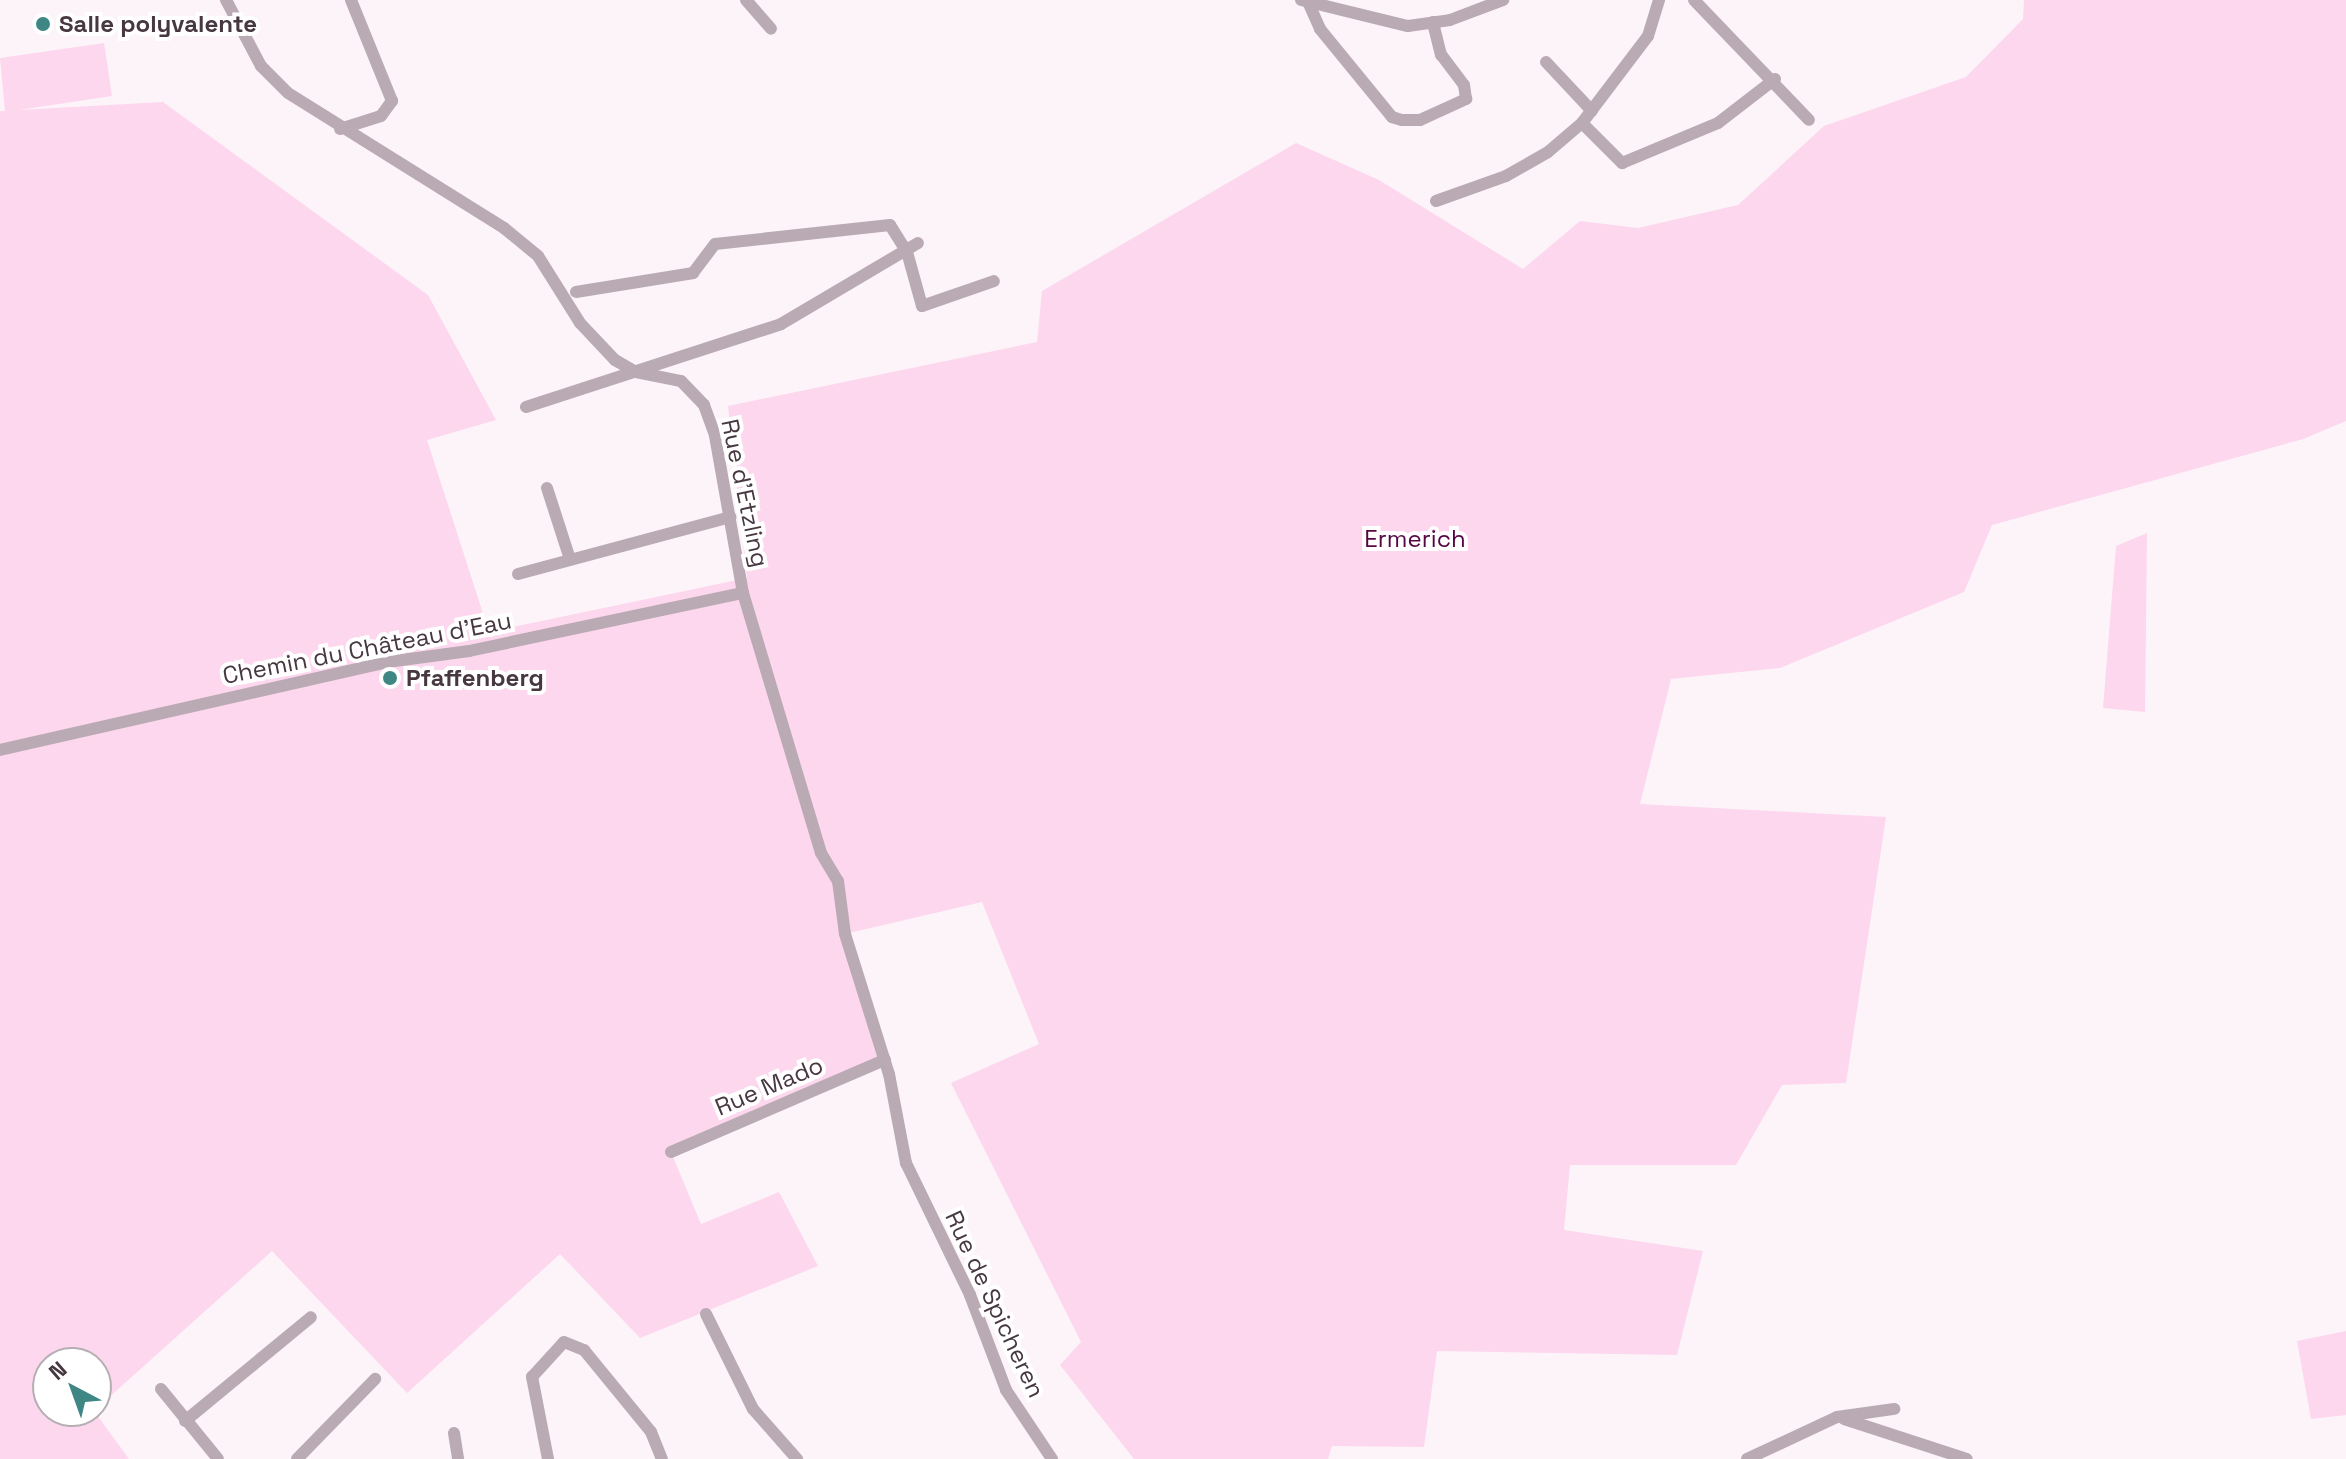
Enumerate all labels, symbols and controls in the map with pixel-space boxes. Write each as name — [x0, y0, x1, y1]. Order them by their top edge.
place label: Salle polyvalente — [59, 10, 257, 38]
marker: Salle polyvalente — [34, 15, 52, 33]
street label: Rue d'Etzling — [715, 416, 775, 570]
park label: Ermerich — [1364, 525, 1466, 553]
street label: Chemin du Château d'Eau — [220, 606, 514, 690]
place label: Pfaffenberg — [406, 664, 544, 692]
marker: Pfaffenberg — [381, 669, 399, 687]
street label: Rue Mado — [711, 1050, 827, 1122]
street label: Rue de Spicheren — [939, 1206, 1051, 1402]
north arrow — [32, 1347, 112, 1427]
text: N — [43, 1355, 72, 1386]

